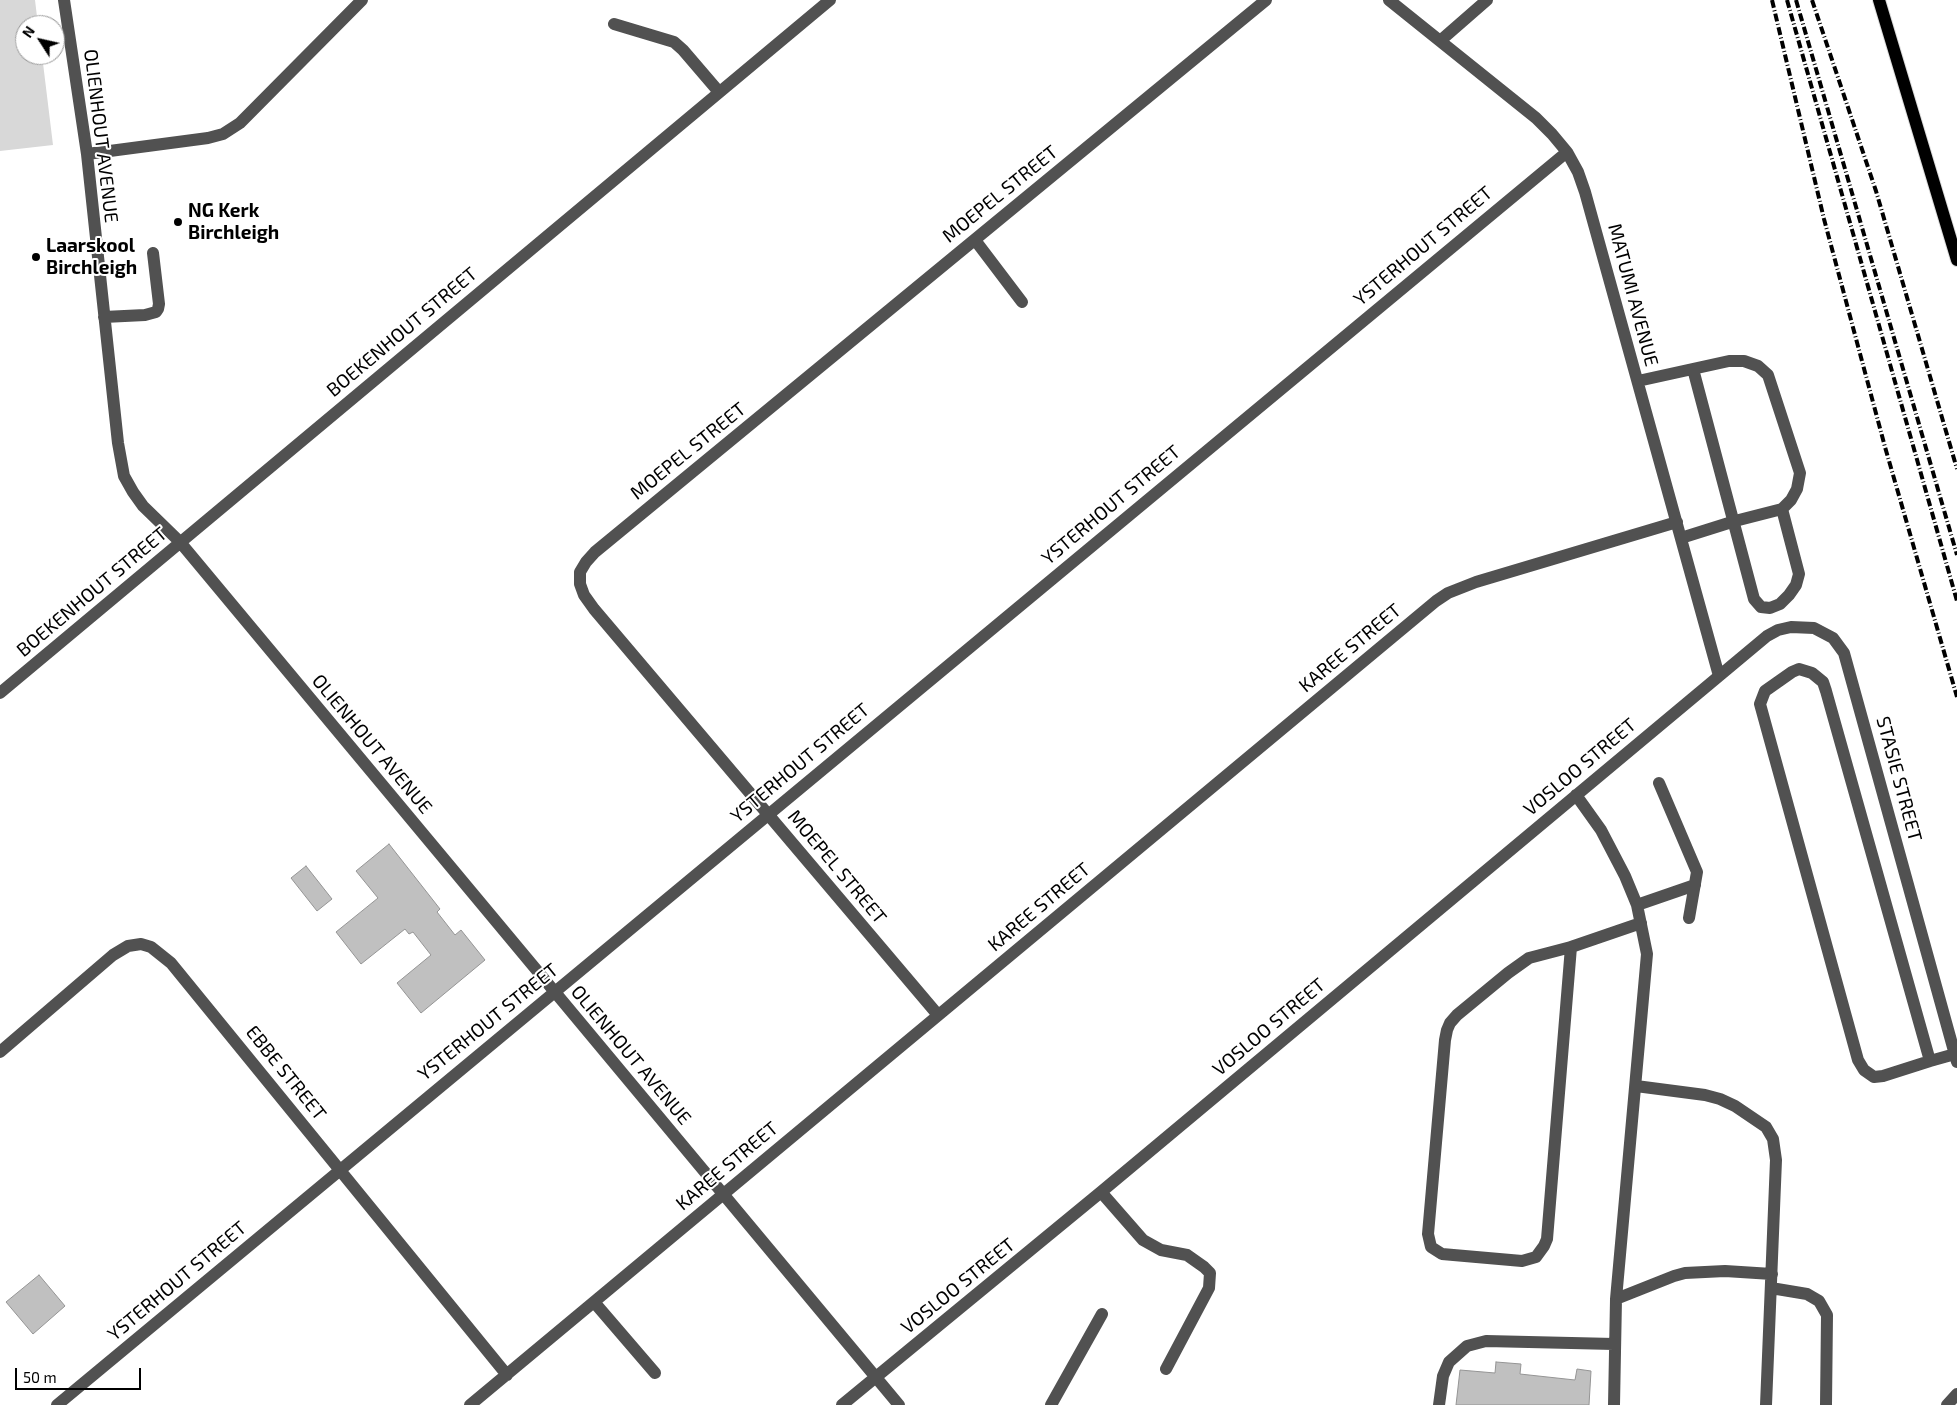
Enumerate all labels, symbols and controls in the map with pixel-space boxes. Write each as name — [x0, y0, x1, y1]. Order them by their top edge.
north arrow — [15, 15, 65, 65]
text: N — [18, 23, 38, 41]
street label: OLIENHOUT AVENUE — [79, 48, 123, 224]
street label: MOEPEL STREET — [938, 141, 1062, 247]
street label: YSTERHOUT STREET — [1349, 181, 1497, 311]
place label: NG Kerk Birchleigh — [188, 200, 279, 244]
marker: NG Kerk Birchleigh — [172, 216, 184, 228]
street label: MATUMI AVENUE — [1603, 221, 1663, 369]
place label: Laarskool Birchleigh — [46, 235, 137, 279]
marker: Laarskool Birchleigh — [30, 251, 42, 263]
street label: BOEKENHOUT STREET — [322, 262, 482, 402]
street label: MOEPEL STREET — [626, 398, 750, 504]
street label: YSTERHOUT STREET — [1037, 440, 1185, 570]
street label: BOEKENHOUT STREET — [12, 522, 172, 662]
street label: KAREE STREET — [1294, 599, 1406, 697]
street label: OLIENHOUT AVENUE — [307, 670, 437, 818]
street label: YSTERHOUT STREET — [726, 698, 874, 828]
street label: VOSLOO STREET — [1519, 713, 1641, 821]
street label: STASIE STREET — [1871, 714, 1927, 844]
street label: MOEPEL STREET — [783, 805, 891, 929]
street label: KAREE STREET — [983, 858, 1095, 956]
street label: YSTERHOUT STREET — [413, 958, 563, 1086]
street label: VOSLOO STREET — [1208, 973, 1330, 1081]
street label: OLIENHOUT AVENUE — [566, 981, 696, 1129]
street label: EBBE STREET — [241, 1021, 331, 1125]
street label: KAREE STREET — [671, 1117, 783, 1215]
street label: YSTERHOUT STREET — [103, 1216, 251, 1346]
street label: VOSLOO STREET — [897, 1233, 1019, 1339]
scale bar — [18, 1358, 144, 1390]
text: 50 m — [23, 1368, 57, 1386]

